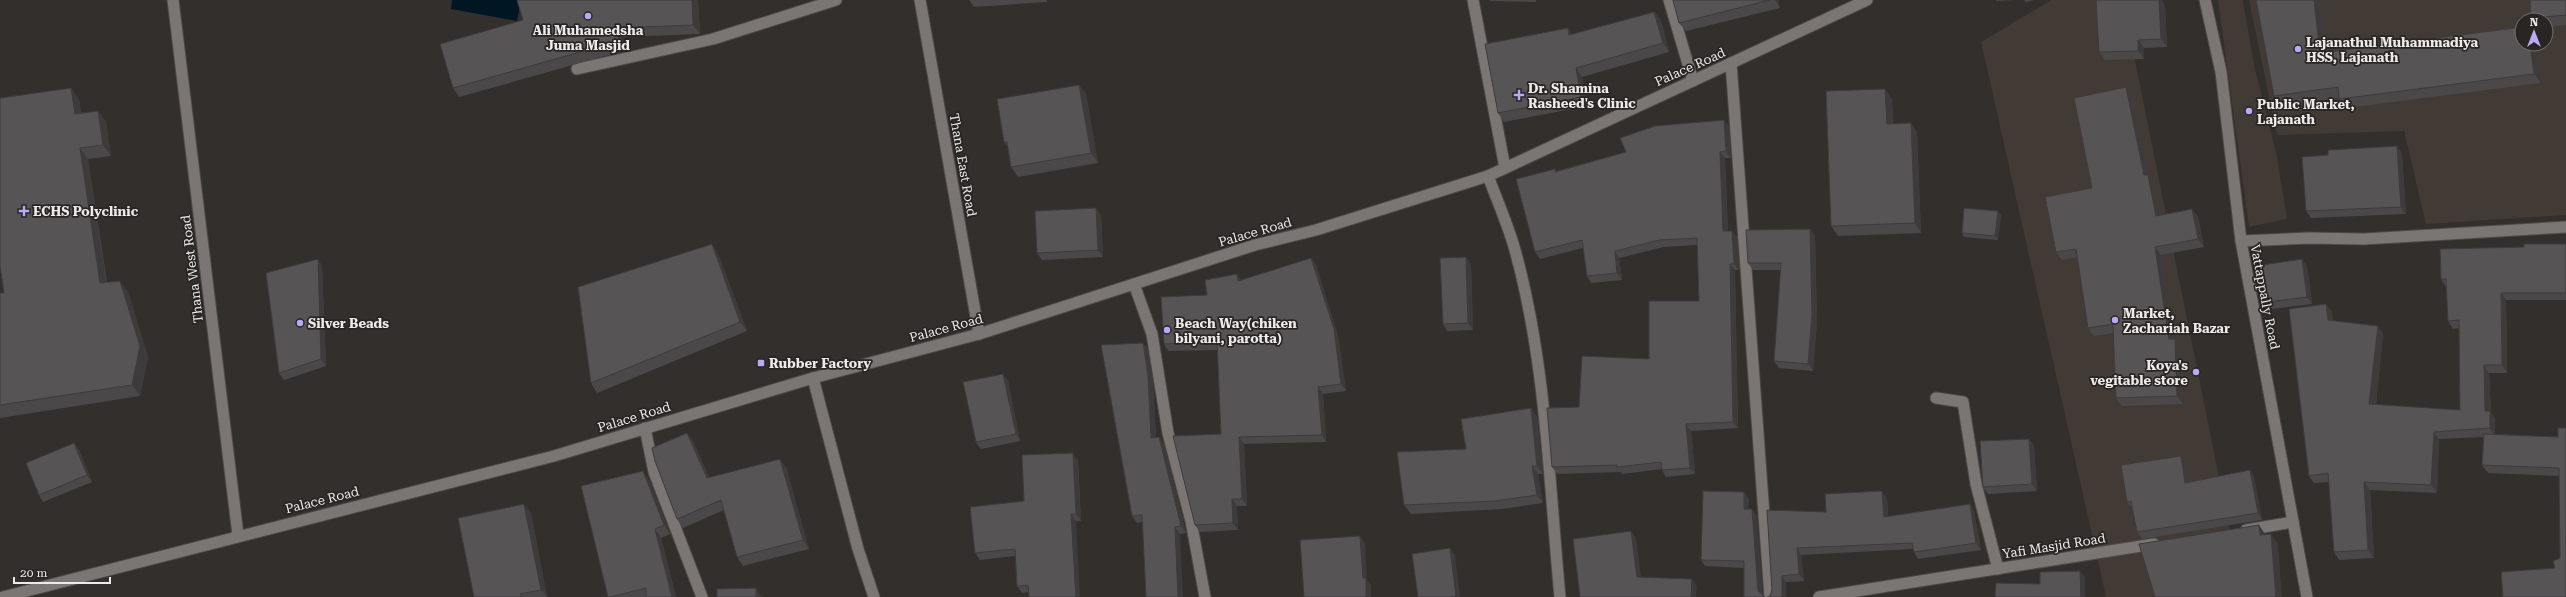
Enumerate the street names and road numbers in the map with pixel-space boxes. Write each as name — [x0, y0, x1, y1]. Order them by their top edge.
street label: Palace Road — [1652, 44, 1728, 89]
street label: Thana East Road — [947, 112, 980, 218]
street label: Thana West Road — [178, 213, 206, 324]
street label: Palace Road — [1217, 214, 1294, 250]
street label: Vattappally Road — [2247, 243, 2283, 352]
street label: Palace Road — [908, 311, 985, 345]
street label: Palace Road — [596, 399, 673, 435]
street label: Palace Road — [283, 483, 361, 516]
street label: Yafi Masjid Road — [2001, 530, 2107, 562]

